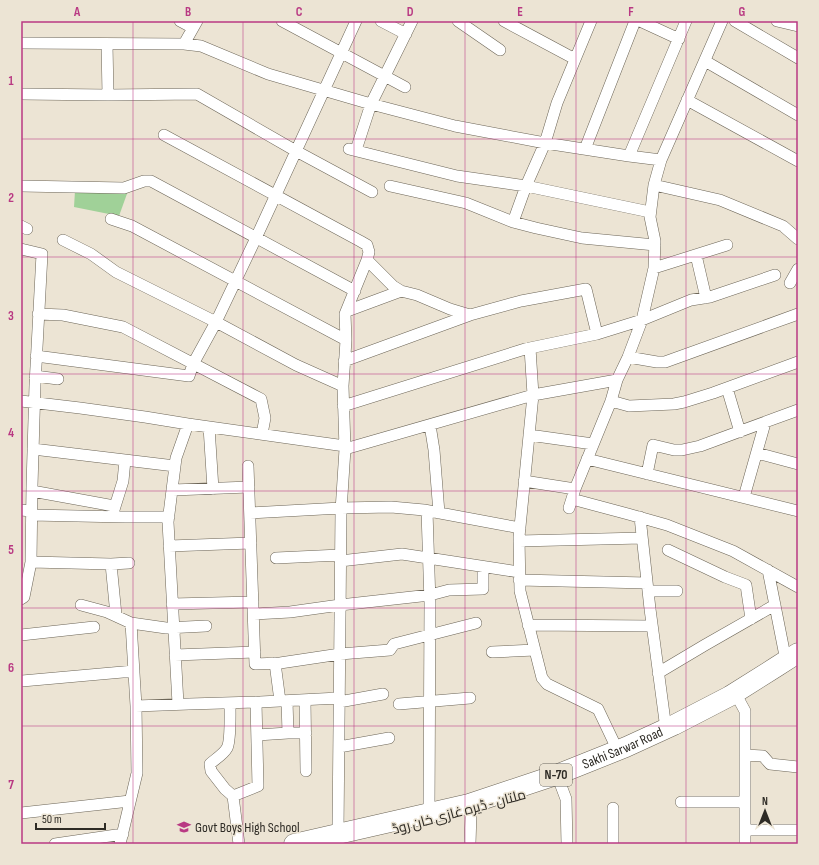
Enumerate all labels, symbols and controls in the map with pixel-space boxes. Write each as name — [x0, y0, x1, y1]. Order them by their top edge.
text: A — [73, 4, 81, 20]
text: B — [185, 4, 191, 20]
text: C — [296, 4, 303, 20]
text: D — [407, 4, 414, 20]
text: E — [517, 4, 523, 20]
text: F — [628, 4, 634, 20]
text: G — [739, 4, 746, 20]
text: 1 — [8, 73, 14, 89]
text: 2 — [8, 190, 14, 206]
text: 3 — [8, 308, 14, 324]
text: 4 — [8, 425, 14, 441]
text: 5 — [8, 542, 14, 558]
text: 6 — [8, 660, 14, 676]
street label: Sakhi Sarwar Road — [580, 723, 665, 772]
road number: N-70 — [540, 764, 572, 786]
text: 7 — [8, 777, 14, 793]
street label: ملتان - ڈیرہ غازی خان روڈ — [390, 786, 528, 838]
north arrow — [745, 791, 785, 831]
text: N — [762, 795, 768, 808]
scale bar — [36, 805, 105, 831]
text: 50 m — [42, 812, 62, 827]
school or university icon: Govt Boys High School — [176, 819, 192, 835]
place label: Govt Boys High School — [195, 819, 300, 836]

